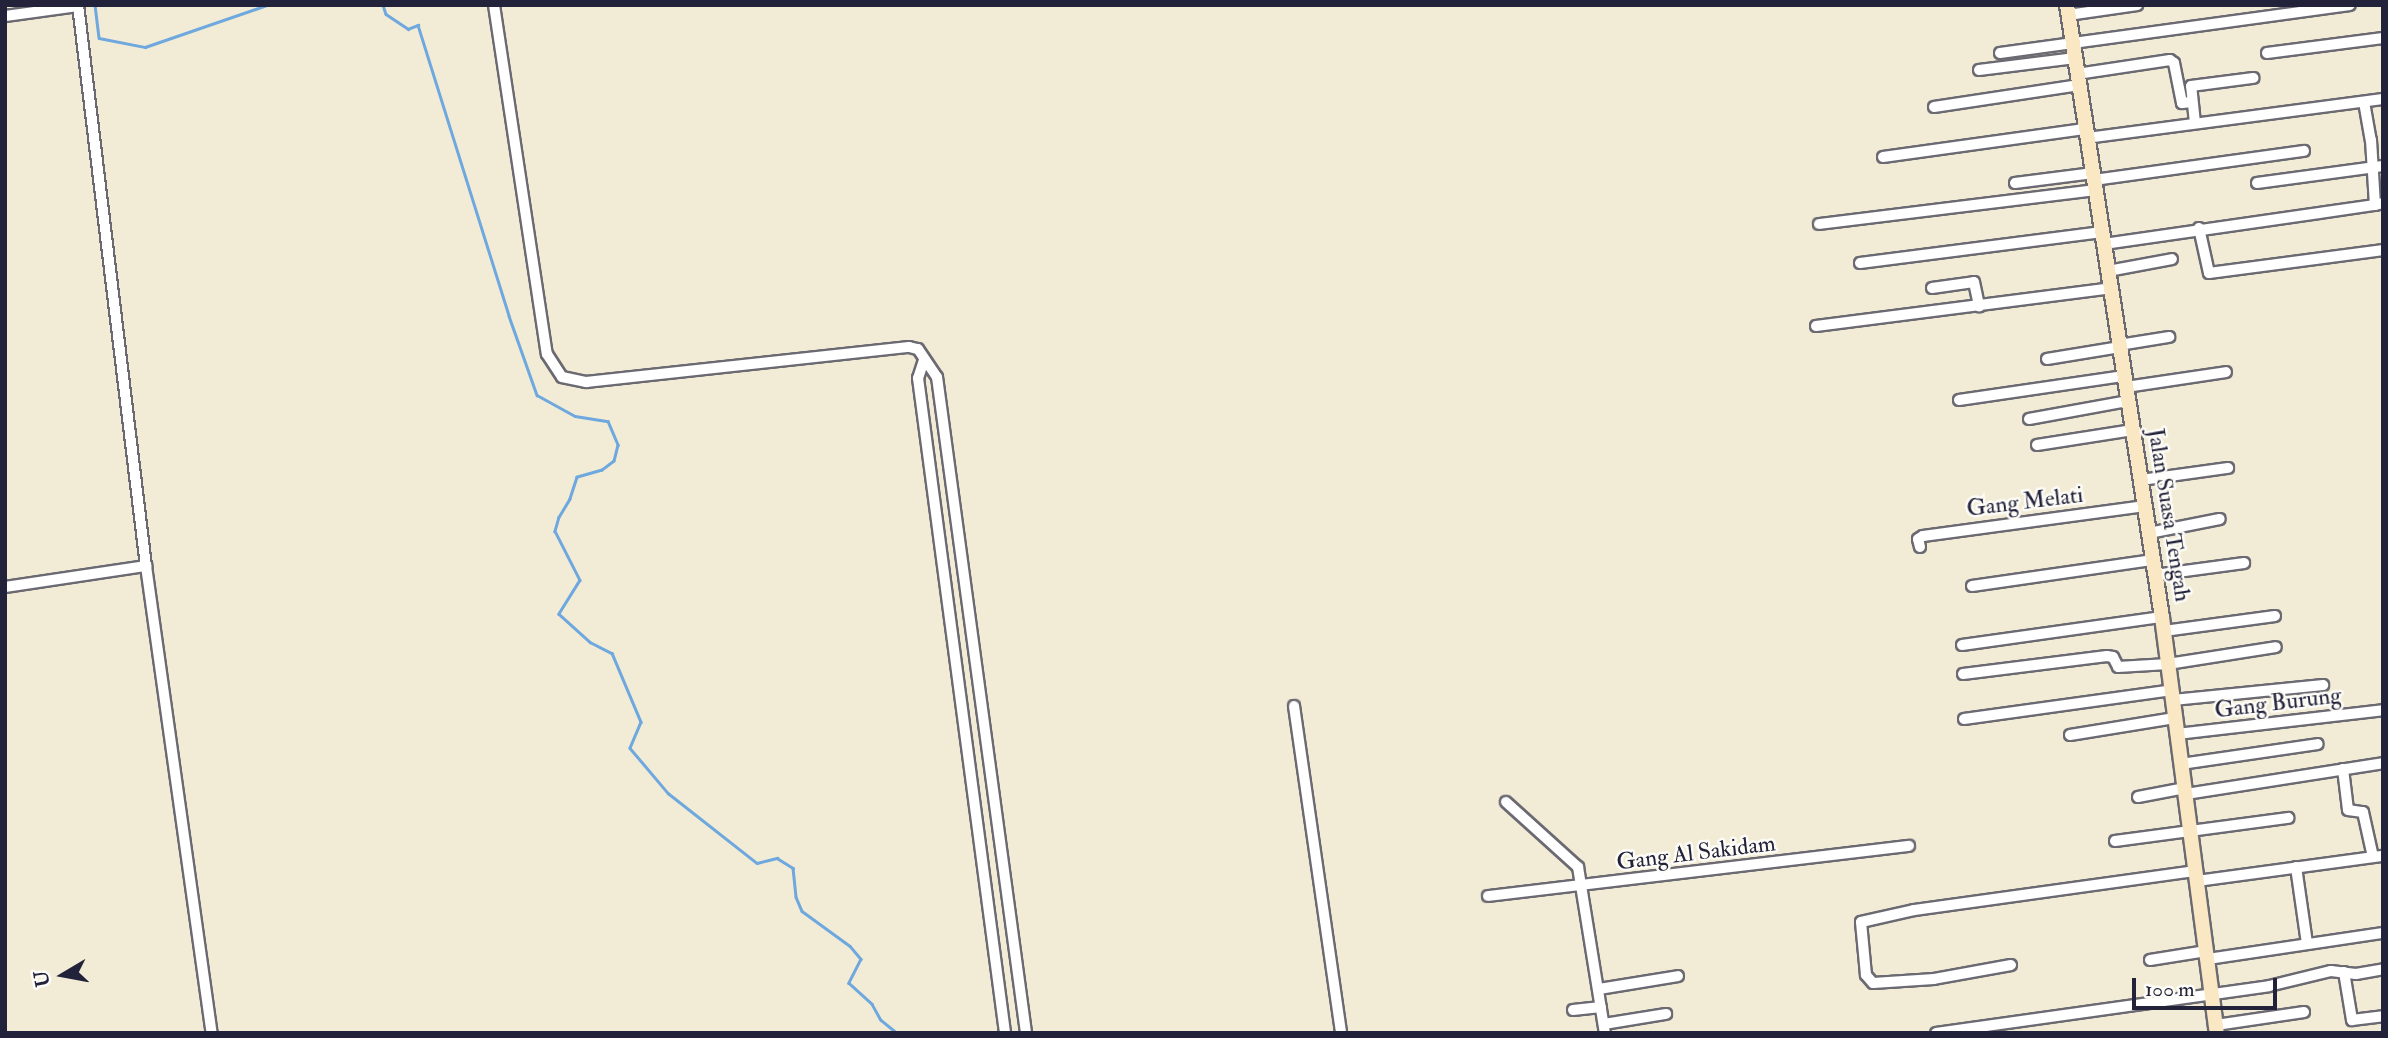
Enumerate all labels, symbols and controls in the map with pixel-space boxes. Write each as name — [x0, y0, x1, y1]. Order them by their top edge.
street label: Jalan Suasa Tengah — [2142, 426, 2196, 604]
street label: Gang Melati — [1965, 481, 2085, 523]
street label: Gang Burung — [2213, 682, 2343, 724]
street label: Gang Al Sakidam — [1615, 830, 1777, 876]
north arrow — [28, 940, 98, 1010]
scale bar — [2136, 964, 2281, 1008]
text: U — [29, 969, 56, 989]
text: 100 m — [2145, 976, 2195, 1003]

